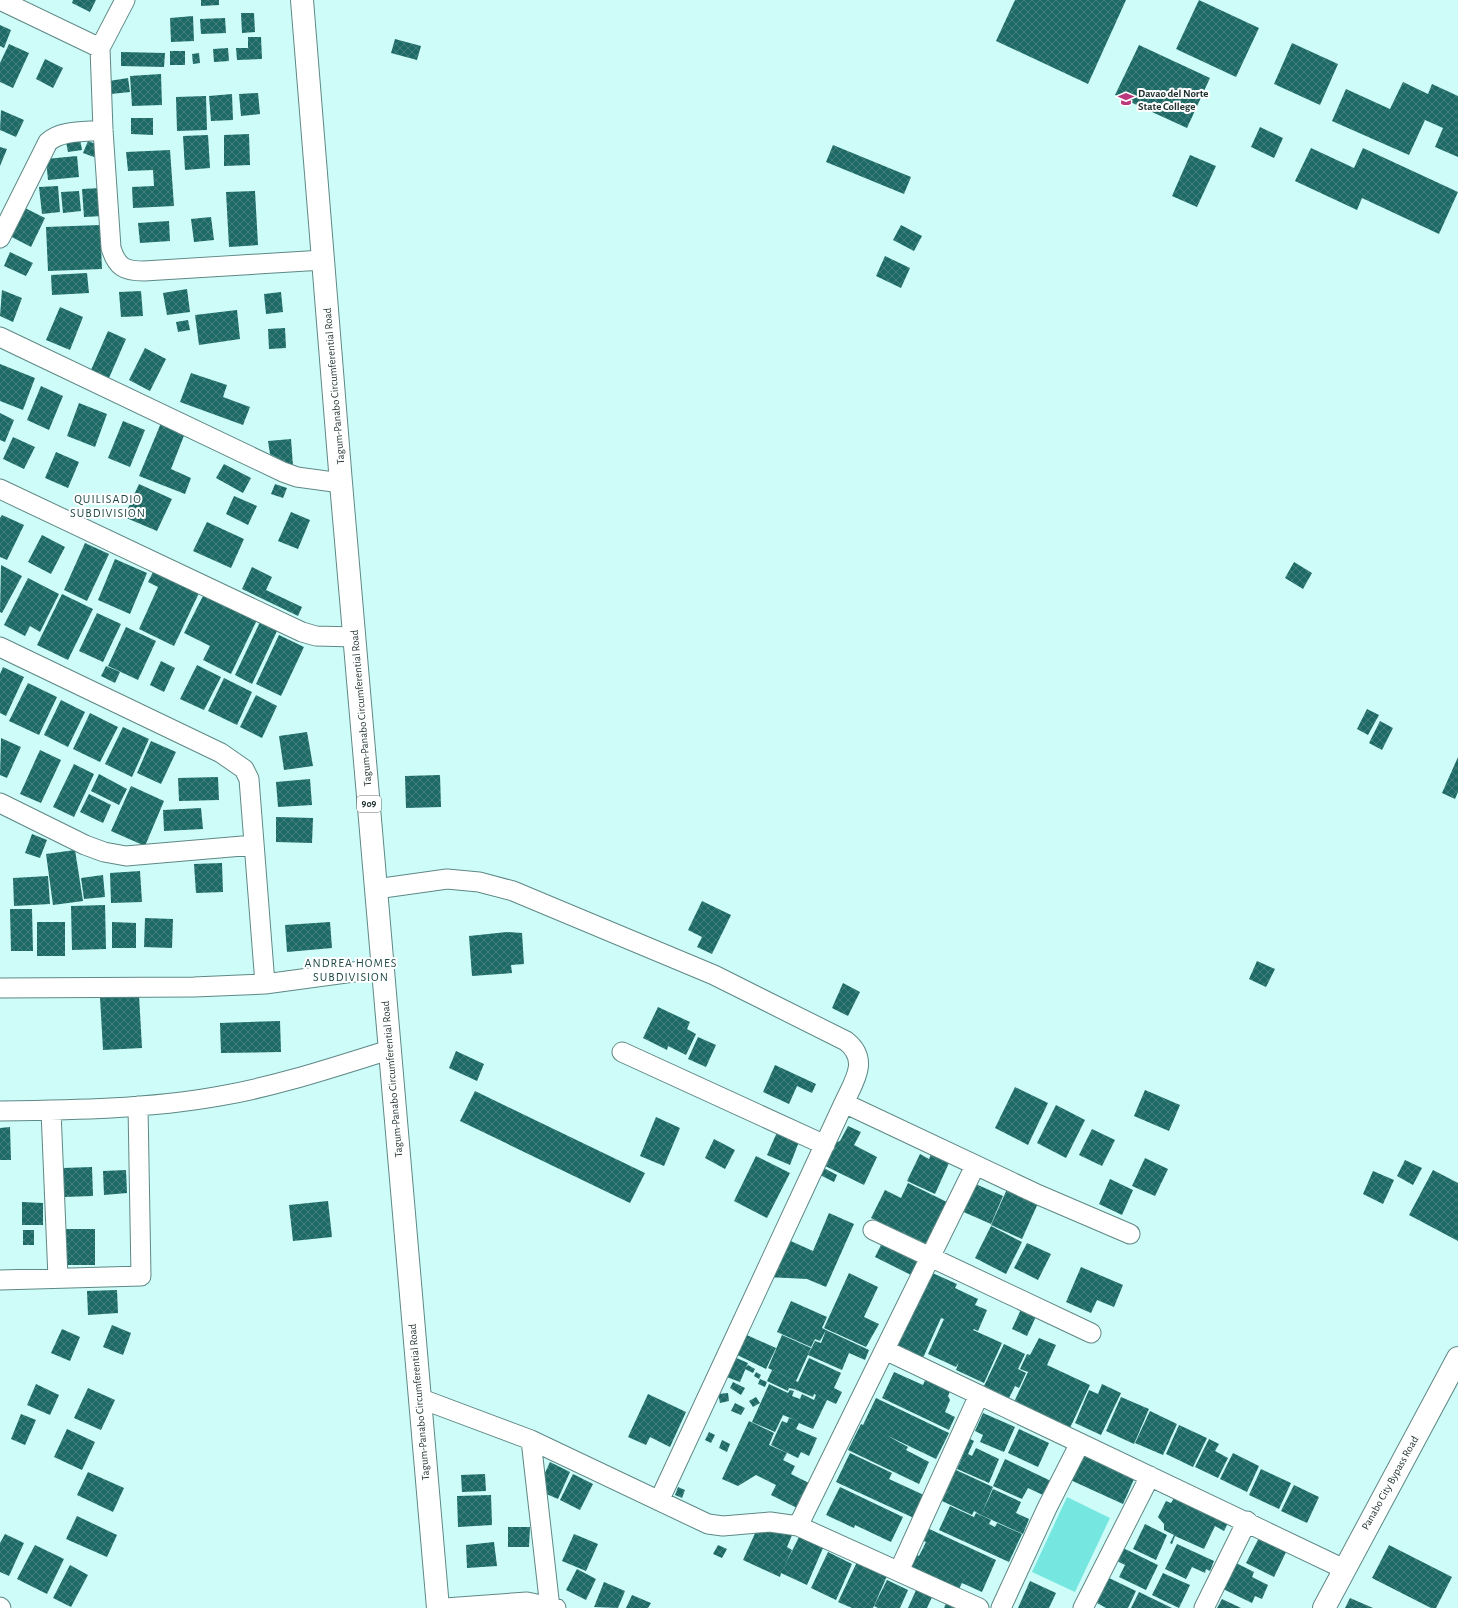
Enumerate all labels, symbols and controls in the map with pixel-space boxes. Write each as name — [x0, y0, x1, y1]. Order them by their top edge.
place label: Davao del Norte State College — [1138, 88, 1209, 112]
school or university icon: Davao del Norte State College — [1117, 90, 1135, 108]
street label: Tagum-Panabo Circumferential Road — [322, 307, 346, 465]
district label: QUILISADIO SUBDIVISION — [70, 493, 146, 519]
street label: Tagum-Panabo Circumferential Road — [349, 629, 373, 787]
road number: 909 — [357, 796, 381, 812]
district label: ANDREA HOMES SUBDIVISION — [305, 957, 397, 983]
street label: Tagum-Panabo Circumferential Road — [380, 1000, 404, 1158]
street label: Tagum-Panabo Circumferential Road — [407, 1323, 431, 1481]
street label: Panabo City Bypass Road — [1360, 1434, 1421, 1532]

